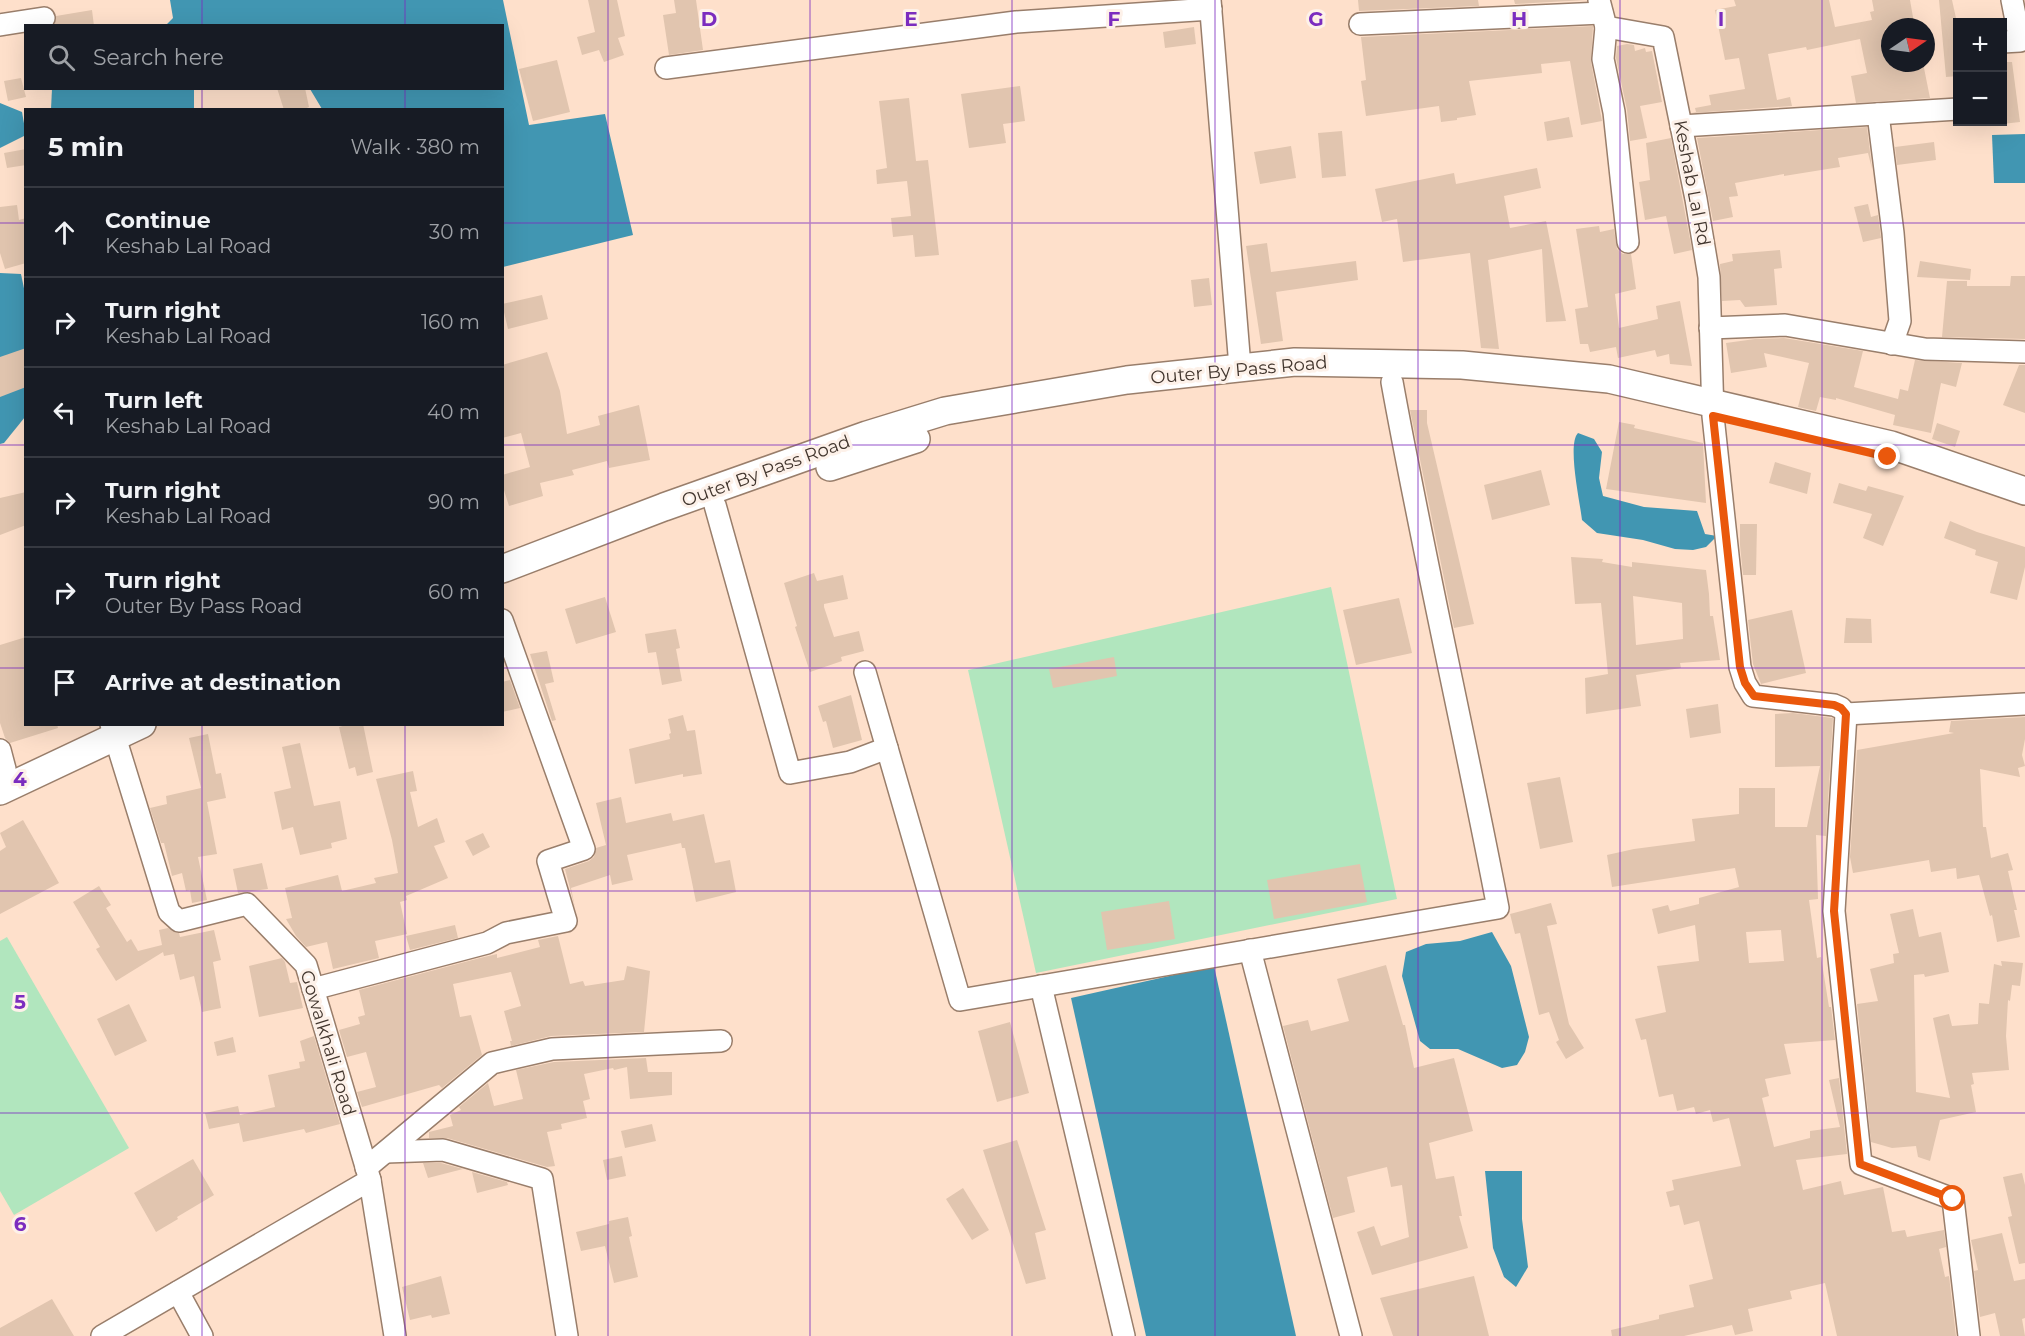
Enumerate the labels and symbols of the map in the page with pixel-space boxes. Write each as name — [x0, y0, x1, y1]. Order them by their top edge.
text: D — [701, 7, 717, 31]
text: E — [904, 7, 918, 31]
text: F — [1108, 7, 1121, 31]
text: G — [1308, 7, 1324, 31]
text: H — [1511, 7, 1527, 31]
text: I — [1718, 7, 1724, 31]
north arrow — [1881, 18, 1935, 72]
street label: Keshab Lal Rd — [1669, 118, 1715, 248]
street label: Outer By Pass Road — [1150, 351, 1328, 389]
street label: Outer By Pass Road — [679, 430, 853, 512]
route end — [1874, 443, 1900, 469]
text: 4 — [13, 767, 27, 791]
street label: Gowalkhali Road — [295, 968, 361, 1118]
text: 5 — [14, 990, 26, 1014]
route start — [1939, 1185, 1965, 1211]
text: 6 — [14, 1212, 27, 1236]

